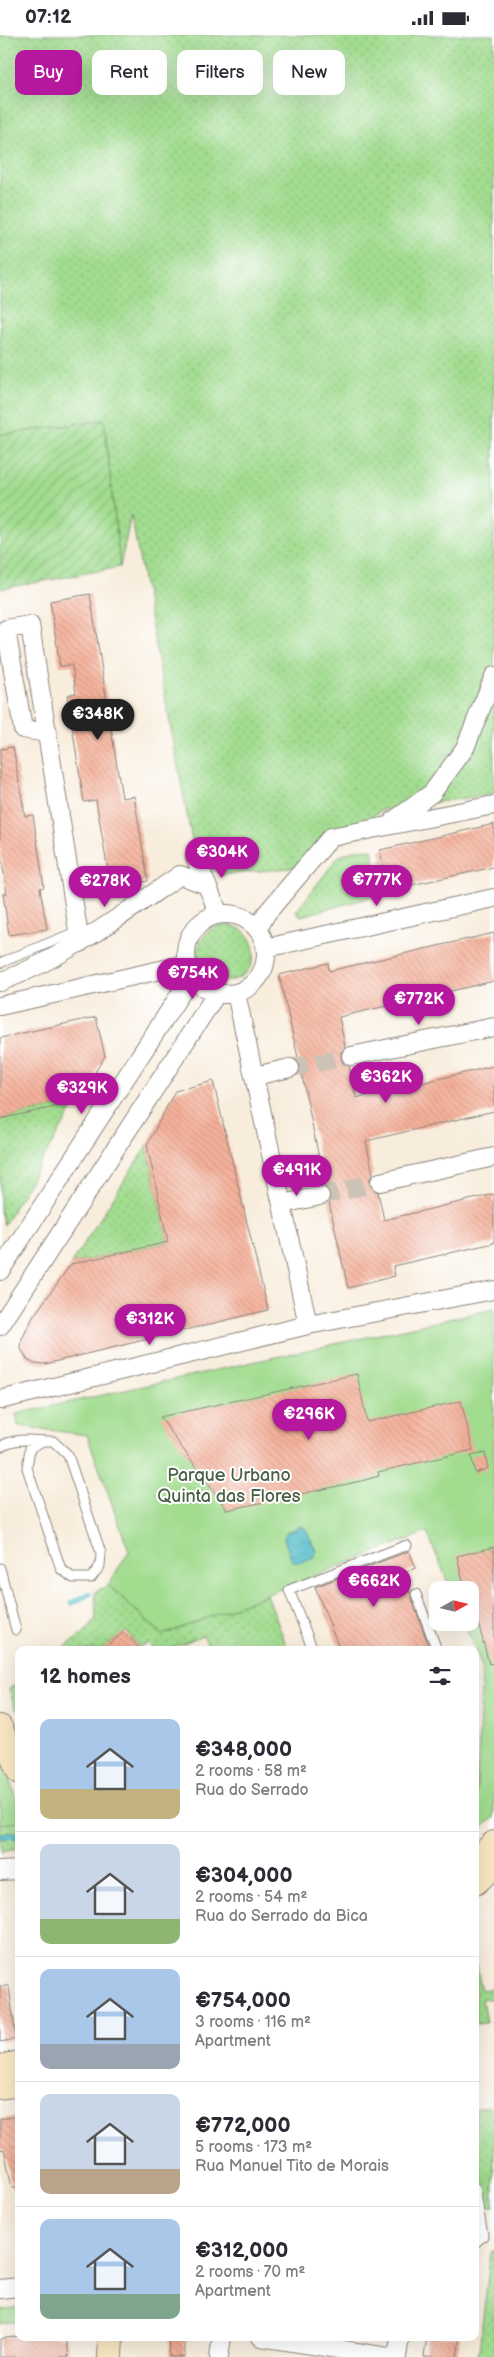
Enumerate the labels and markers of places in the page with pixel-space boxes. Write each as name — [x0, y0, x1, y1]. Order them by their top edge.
pin: €348K — [63, 699, 133, 741]
pin: €304K — [187, 837, 257, 879]
pin: €278K — [70, 865, 140, 908]
pin: €777K — [342, 865, 412, 907]
pin: €754K — [158, 957, 228, 1000]
pin: €772K — [384, 983, 454, 1026]
pin: €362K — [351, 1061, 421, 1104]
pin: €329K — [47, 1073, 117, 1115]
pin: €491K — [262, 1155, 332, 1197]
pin: €312K — [115, 1303, 185, 1346]
pin: €296K — [274, 1399, 344, 1441]
pin: €662K — [339, 1565, 409, 1608]

